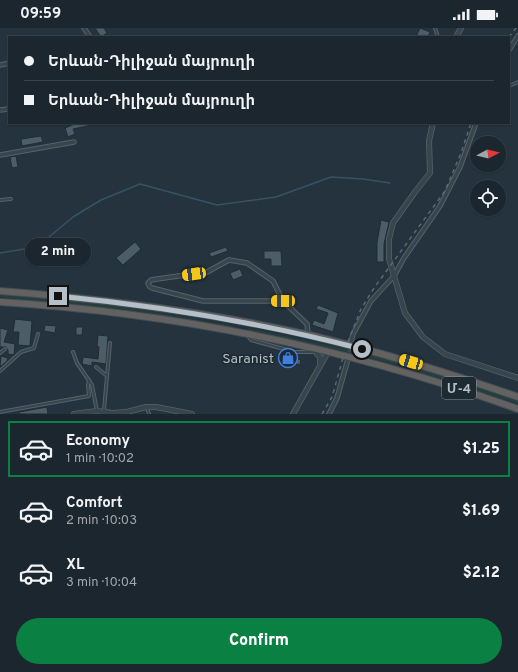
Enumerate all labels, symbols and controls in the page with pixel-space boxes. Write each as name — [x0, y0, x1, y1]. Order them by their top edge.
text: 09:59 — [20, 5, 61, 24]
text: Երևան-Դիլիջան մայրուղի — [48, 53, 255, 72]
text: Երևան-Դիլիջան մայրուղի — [48, 92, 255, 111]
north arrow — [470, 136, 506, 172]
map controls — [470, 136, 506, 216]
button: locate — [470, 180, 506, 216]
callout: 2 min — [25, 238, 91, 266]
text: 2 min — [41, 244, 75, 260]
car — [181, 266, 207, 282]
route end — [49, 287, 67, 305]
car — [271, 295, 295, 307]
route start — [353, 340, 371, 358]
shop icon: Saranist — [277, 347, 299, 369]
place label: Saranist — [222, 351, 274, 368]
car — [398, 353, 424, 371]
road number: Մ-4 — [442, 377, 476, 399]
icon: car — [18, 431, 54, 467]
text: Economy — [66, 432, 130, 451]
text: $1.25 — [463, 440, 500, 459]
text: 1 min · 10:02 — [66, 451, 134, 467]
icon: car — [18, 493, 54, 529]
text: Comfort — [66, 494, 123, 513]
text: $1.69 — [462, 502, 500, 521]
text: 2 min · 10:03 — [66, 513, 137, 529]
icon: car — [18, 555, 54, 591]
text: XL — [66, 556, 84, 575]
text: $2.12 — [463, 564, 500, 583]
text: 3 min · 10:04 — [66, 575, 137, 591]
button: Confirm — [16, 618, 502, 664]

